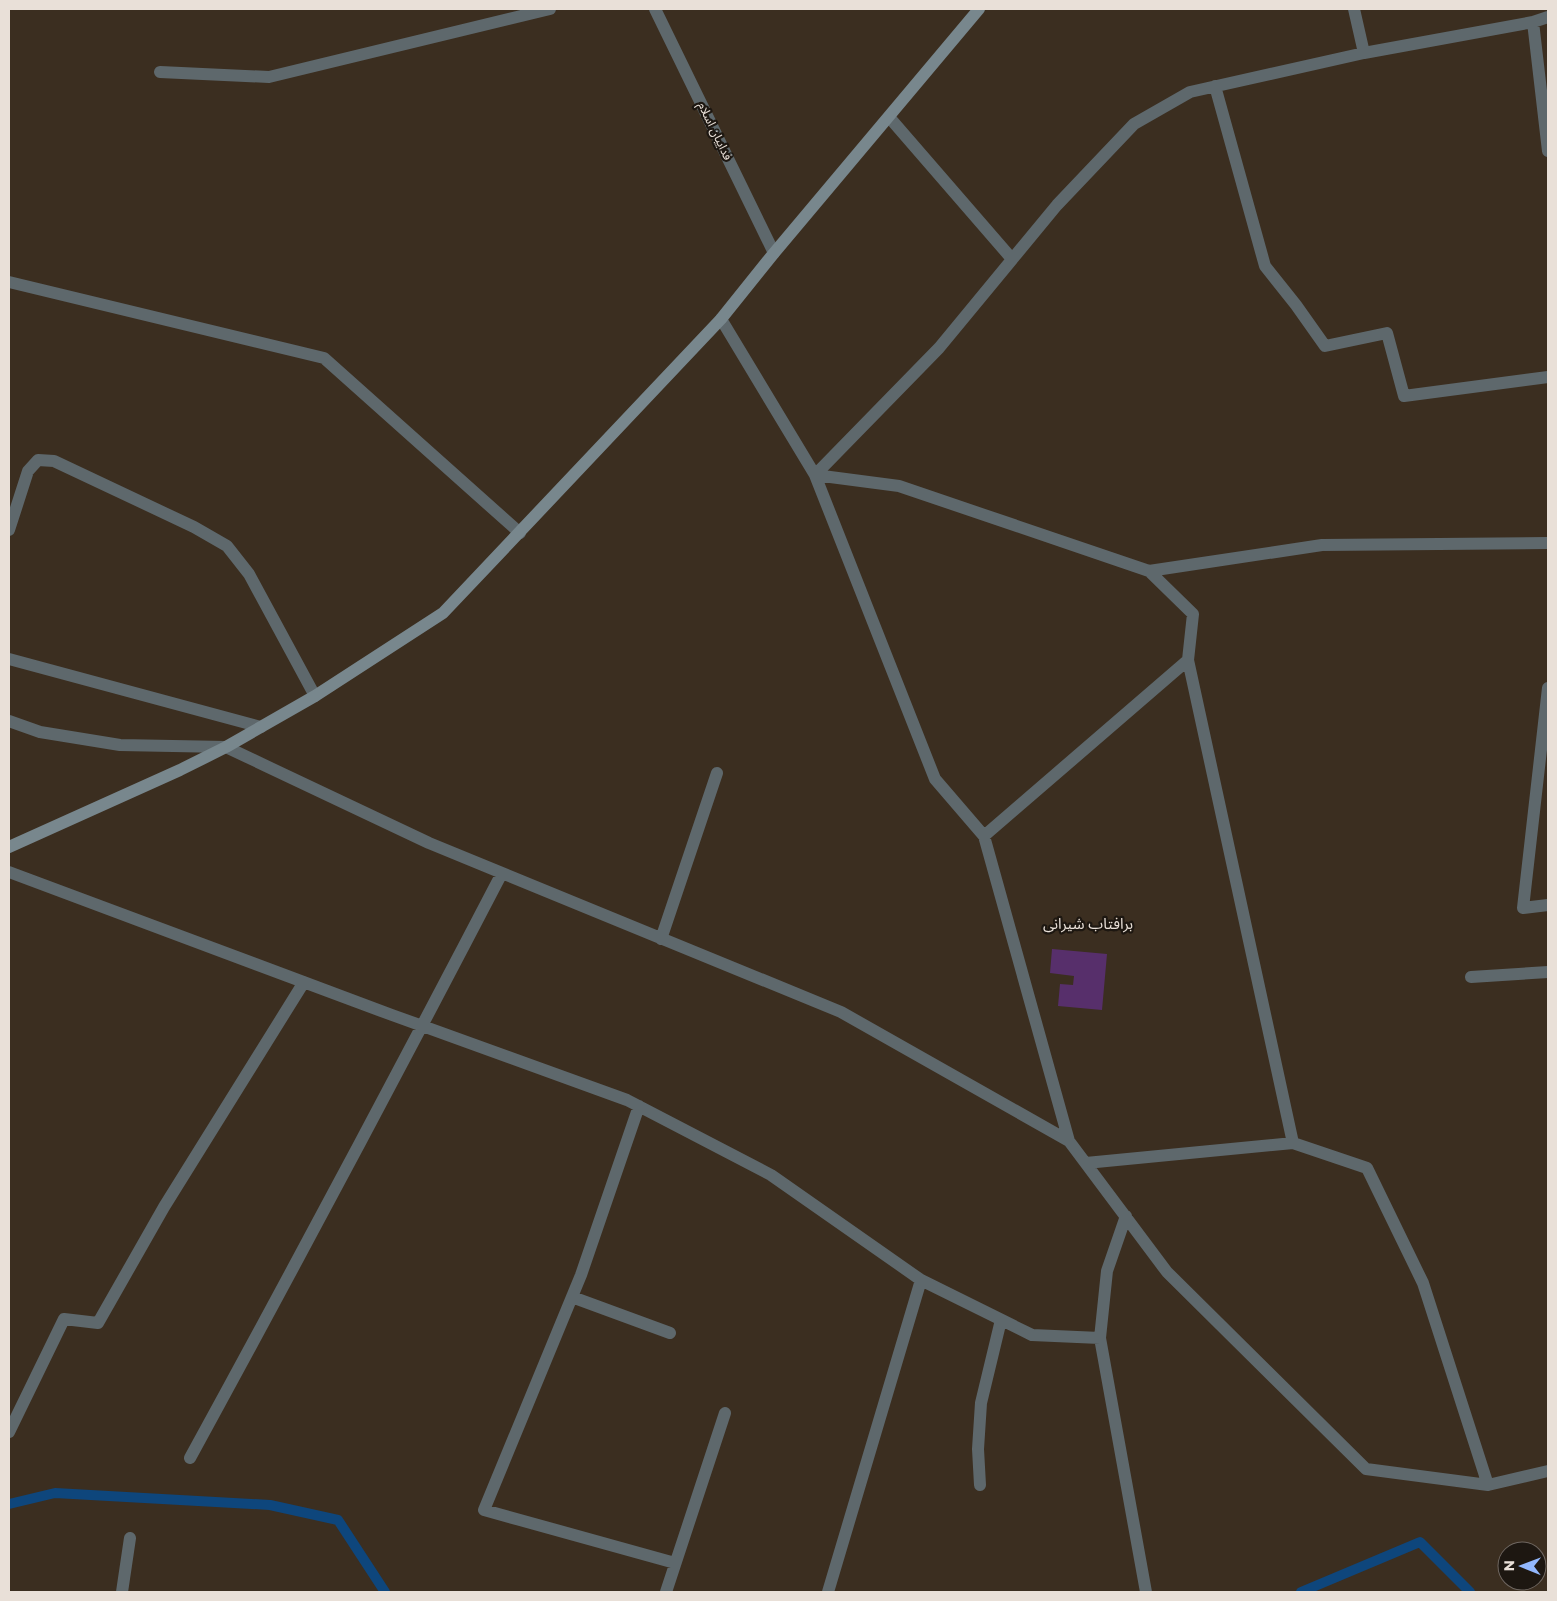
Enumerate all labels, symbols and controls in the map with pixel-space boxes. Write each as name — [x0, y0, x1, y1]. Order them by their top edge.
street label: فداییان اسلام — [693, 99, 736, 163]
district label: برافتاب شیرانی — [1043, 914, 1133, 933]
north arrow — [1497, 1541, 1547, 1591]
text: N — [1500, 1560, 1518, 1572]

